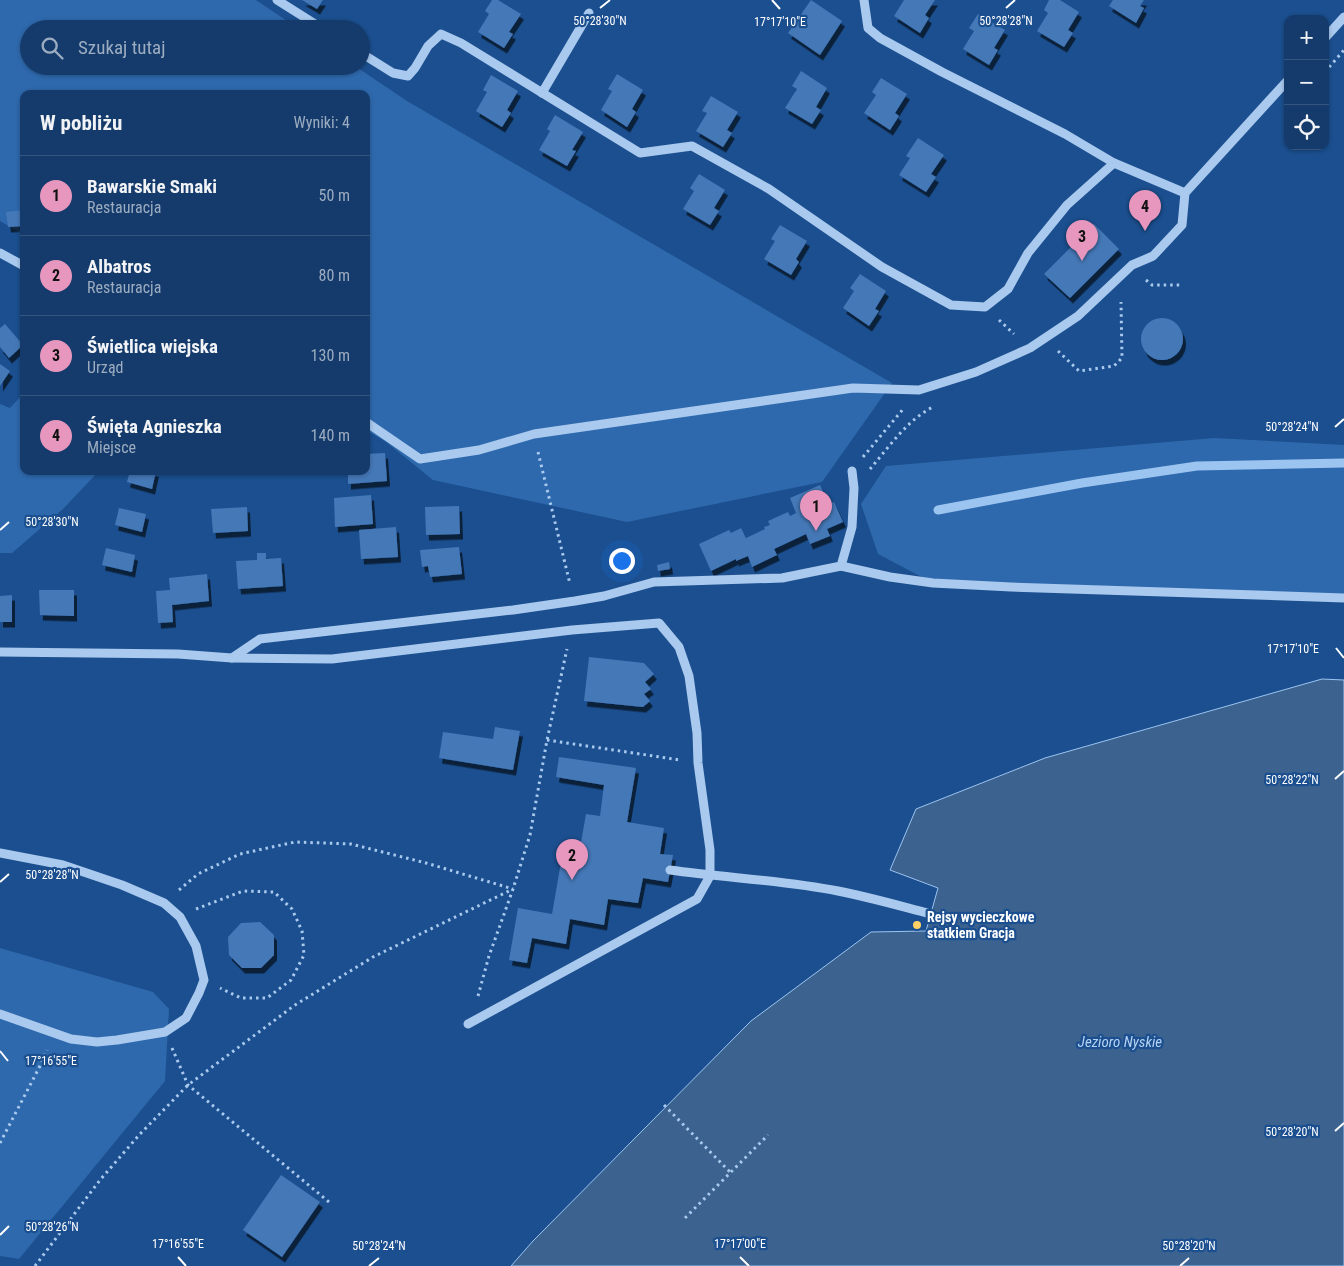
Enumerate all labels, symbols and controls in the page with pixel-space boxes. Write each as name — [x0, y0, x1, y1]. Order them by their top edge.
text: 50°28'30"N — [573, 14, 627, 28]
text: 50°28'28"N — [979, 14, 1033, 28]
text: 17°17'10"E — [754, 15, 806, 29]
map controls — [1284, 15, 1329, 150]
button: + — [1284, 15, 1329, 60]
search box — [20, 20, 370, 75]
icon: search — [38, 34, 66, 62]
text: Szukaj tutaj — [78, 36, 165, 59]
button: − — [1284, 60, 1329, 105]
button: locate — [1284, 105, 1329, 150]
text: W pobliżu — [40, 111, 122, 135]
text: Wyniki: 4 — [294, 113, 350, 132]
text: Bawarskie Smaki — [87, 175, 217, 198]
text: 1 — [52, 186, 60, 205]
text: 50 m — [318, 186, 350, 205]
pin: 4 — [1129, 190, 1161, 231]
text: Restauracja — [87, 198, 161, 217]
pin: 3 — [1066, 220, 1098, 261]
text: Albatros — [87, 255, 151, 278]
text: 2 — [52, 266, 60, 285]
text: 80 m — [318, 266, 350, 285]
text: Restauracja — [87, 278, 161, 297]
text: Świetlica wiejska — [87, 335, 218, 358]
text: 3 — [52, 346, 60, 365]
text: 130 m — [311, 346, 350, 365]
text: Urząd — [87, 358, 123, 377]
text: Święta Agnieszka — [87, 415, 222, 438]
text: 50°28'24"N — [1265, 420, 1319, 434]
text: 4 — [52, 426, 60, 445]
text: 140 m — [311, 426, 350, 445]
text: Miejsce — [87, 438, 136, 457]
pin: 1 — [800, 490, 832, 531]
text: 50°28'30"N — [25, 515, 79, 529]
your location — [609, 548, 635, 574]
text: 17°17'10"E — [1267, 642, 1319, 656]
text: 50°28'22"N — [1265, 773, 1319, 787]
pin: 2 — [556, 839, 588, 880]
text: 50°28'28"N — [25, 868, 79, 882]
place label: Rejsy wycieczkowe statkiem Gracja — [927, 909, 1035, 941]
marker: Rejsy wycieczkowe statkiem Gracja — [911, 919, 923, 931]
water label: Jezioro Nyskie — [1078, 1033, 1162, 1051]
text: 17°16'55"E — [25, 1054, 77, 1068]
text: 50°28'20"N — [1265, 1125, 1319, 1139]
text: 50°28'26"N — [25, 1220, 79, 1234]
text: 17°16'55"E — [152, 1237, 204, 1251]
text: 17°17'00"E — [714, 1237, 766, 1251]
text: 50°28'24"N — [352, 1239, 406, 1253]
text: 50°28'20"N — [1162, 1239, 1216, 1253]

